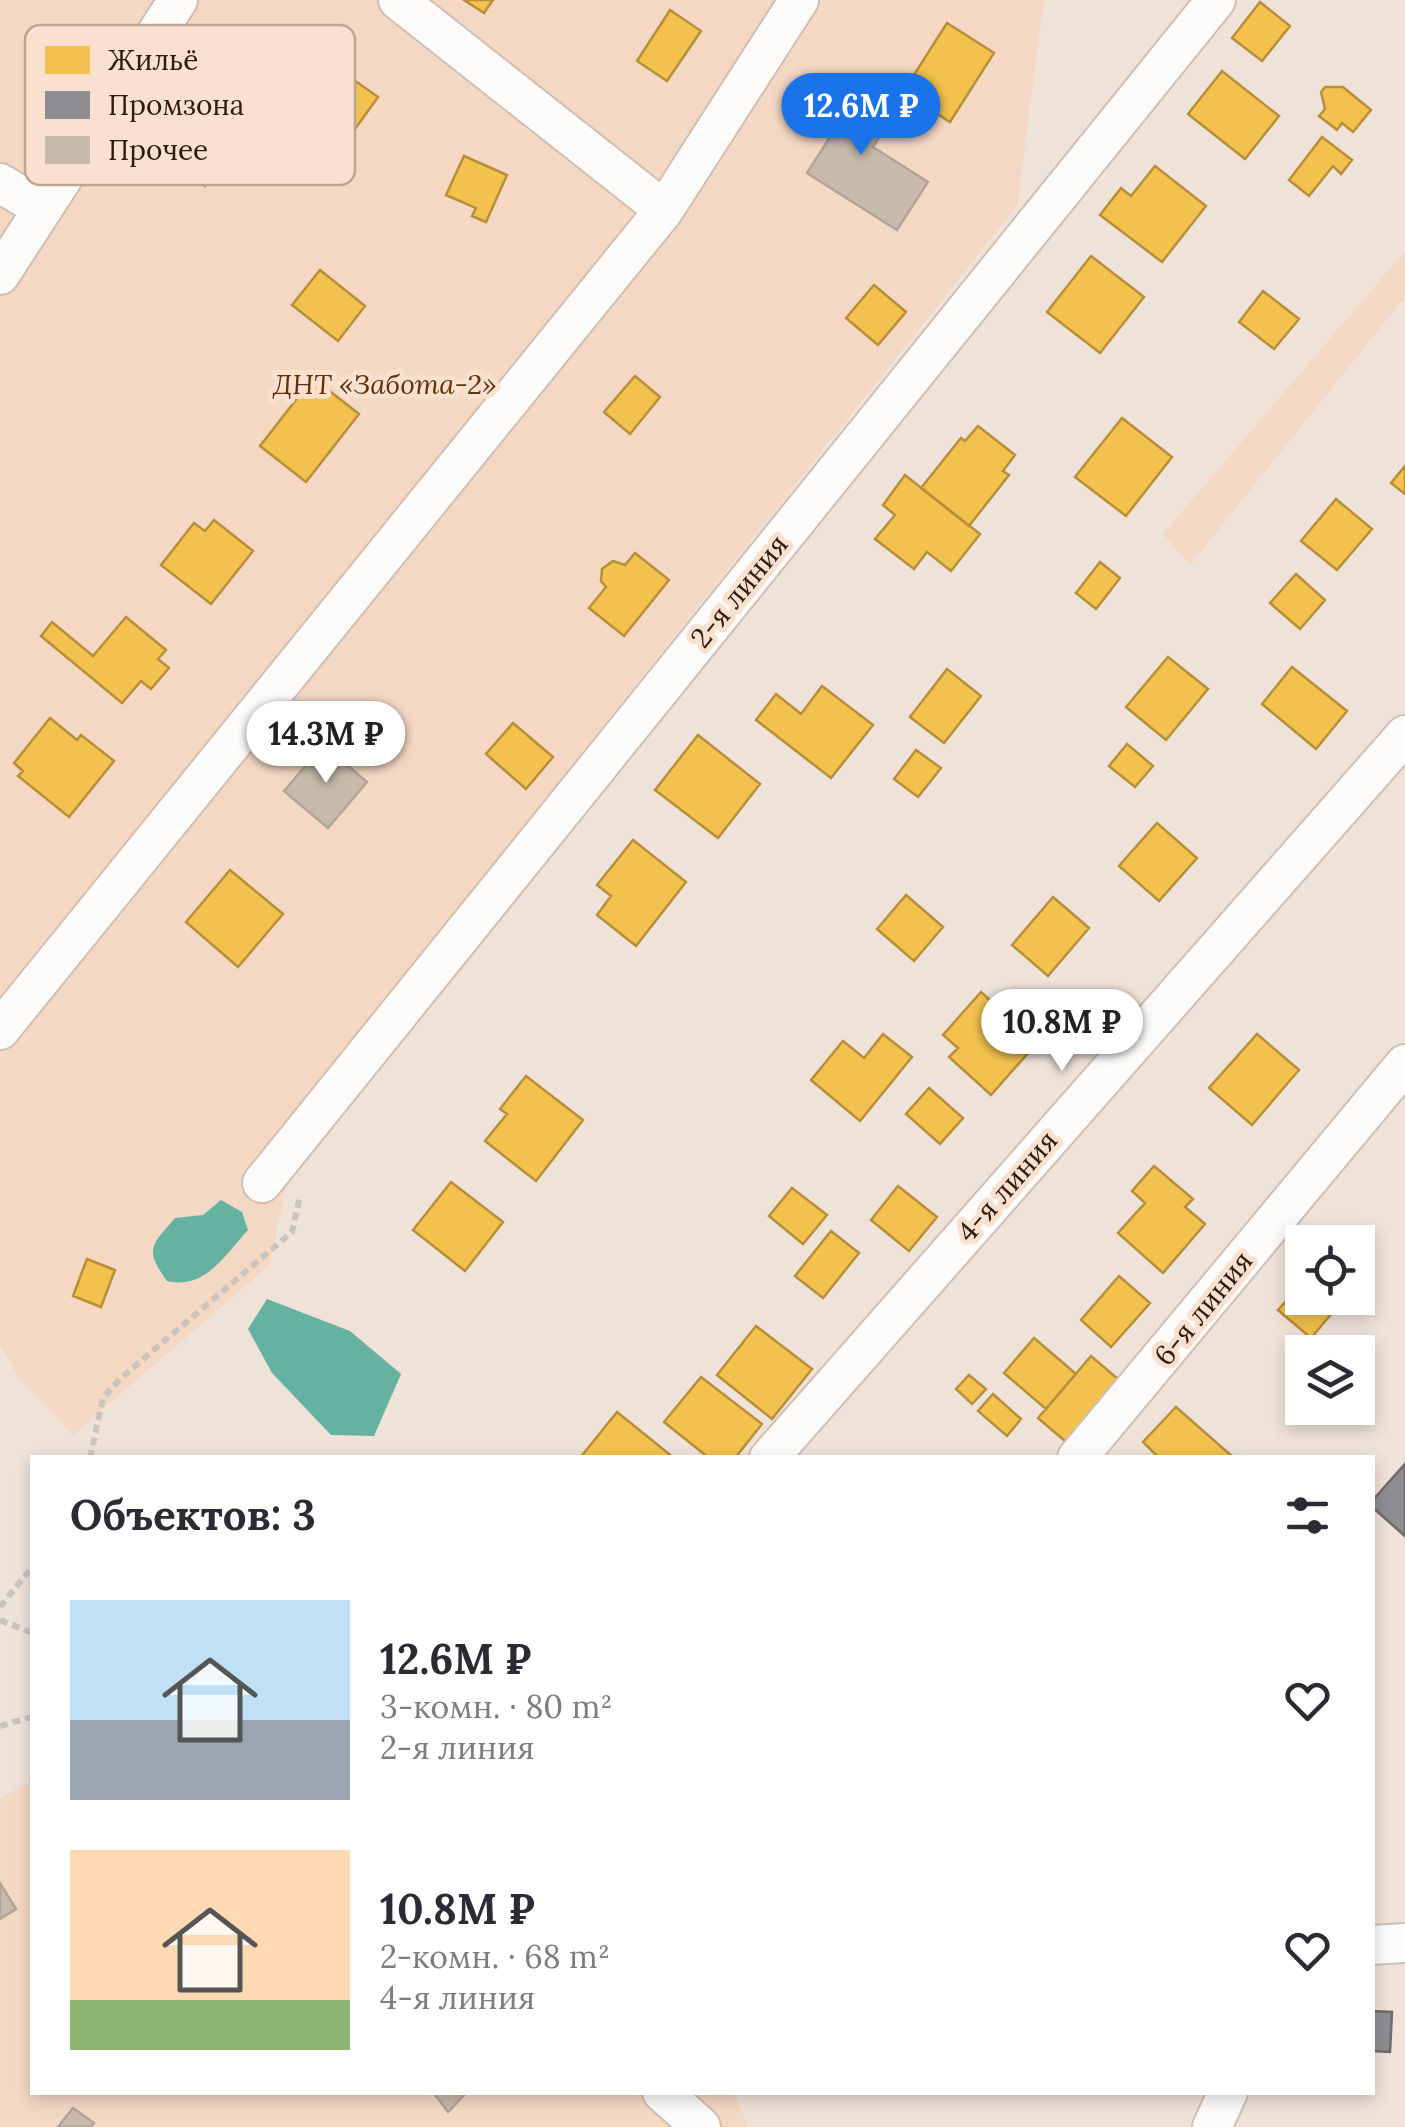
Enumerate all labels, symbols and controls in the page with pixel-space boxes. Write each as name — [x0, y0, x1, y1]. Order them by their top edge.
legend — [25, 25, 355, 185]
text: Жильё — [108, 42, 198, 78]
pin: 12.6M ₽ — [769, 73, 953, 158]
text: 12.6M ₽ — [803, 85, 919, 126]
text: Промзона — [108, 87, 244, 123]
text: Прочее — [108, 132, 208, 168]
park label: ДНТ «Забота-2» — [273, 366, 496, 402]
street label: 2-я линия — [682, 527, 796, 655]
pin: 14.3M ₽ — [234, 701, 418, 786]
text: 14.3M ₽ — [268, 713, 384, 754]
pin: 10.8M ₽ — [970, 989, 1154, 1074]
text: 10.8M ₽ — [1003, 1001, 1121, 1042]
street label: 4-я линия — [949, 1123, 1065, 1249]
map controls — [1285, 1225, 1375, 1425]
button: locate — [1285, 1225, 1375, 1315]
street label: 6-я линия — [1146, 1244, 1260, 1372]
button: layers — [1285, 1335, 1375, 1425]
text: Объектов: 3 — [70, 1488, 316, 1542]
icon: filters — [1280, 1488, 1335, 1543]
text: 12.6M ₽ — [380, 1632, 531, 1686]
icon: home — [150, 1640, 270, 1760]
icon: heart — [1280, 1673, 1335, 1728]
text: 3-комн. · 80 m² — [380, 1686, 613, 1727]
text: 2-я линия — [380, 1727, 534, 1768]
text: 10.8M ₽ — [380, 1882, 535, 1936]
icon: home — [150, 1890, 270, 2010]
icon: heart — [1280, 1923, 1335, 1978]
text: 2-комн. · 68 m² — [380, 1936, 610, 1977]
text: 4-я линия — [380, 1977, 535, 2018]

